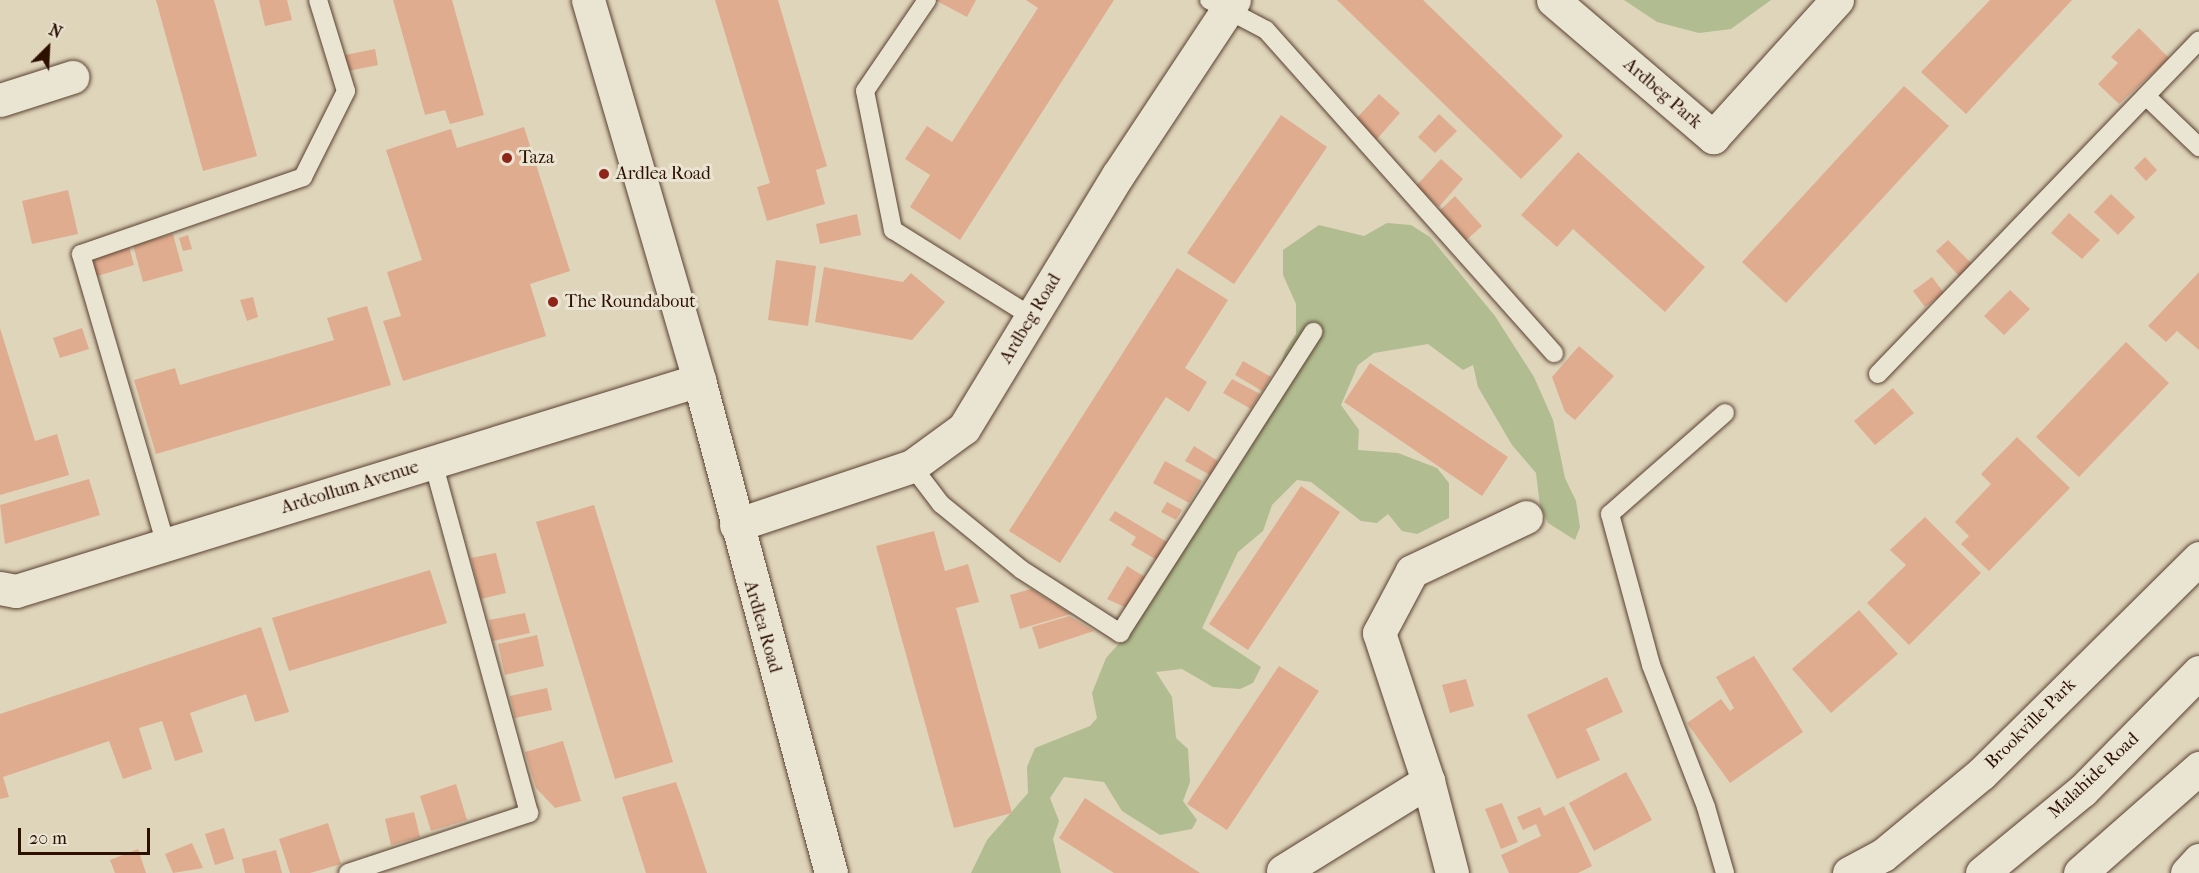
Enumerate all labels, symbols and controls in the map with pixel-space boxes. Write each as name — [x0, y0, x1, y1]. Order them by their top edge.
north arrow — [18, 18, 78, 78]
text: N — [46, 20, 65, 42]
street label: Ardbeg Park — [1619, 54, 1705, 134]
place label: Taza — [519, 147, 554, 169]
marker: Taza — [500, 151, 514, 165]
place label: Ardlea Road — [616, 163, 711, 185]
marker: Ardlea Road — [597, 167, 611, 181]
street label: Ardbeg Road — [996, 270, 1066, 368]
place label: The Roundabout — [565, 291, 696, 313]
marker: The Roundabout — [546, 295, 560, 309]
street label: Ardcollum Avenue — [279, 457, 421, 519]
street label: Ardlea Road — [739, 578, 785, 676]
street label: Brookville Park — [1981, 674, 2081, 774]
street label: Malahide Road — [2044, 729, 2144, 823]
scale bar — [21, 816, 153, 854]
text: 20 m — [29, 828, 67, 849]

